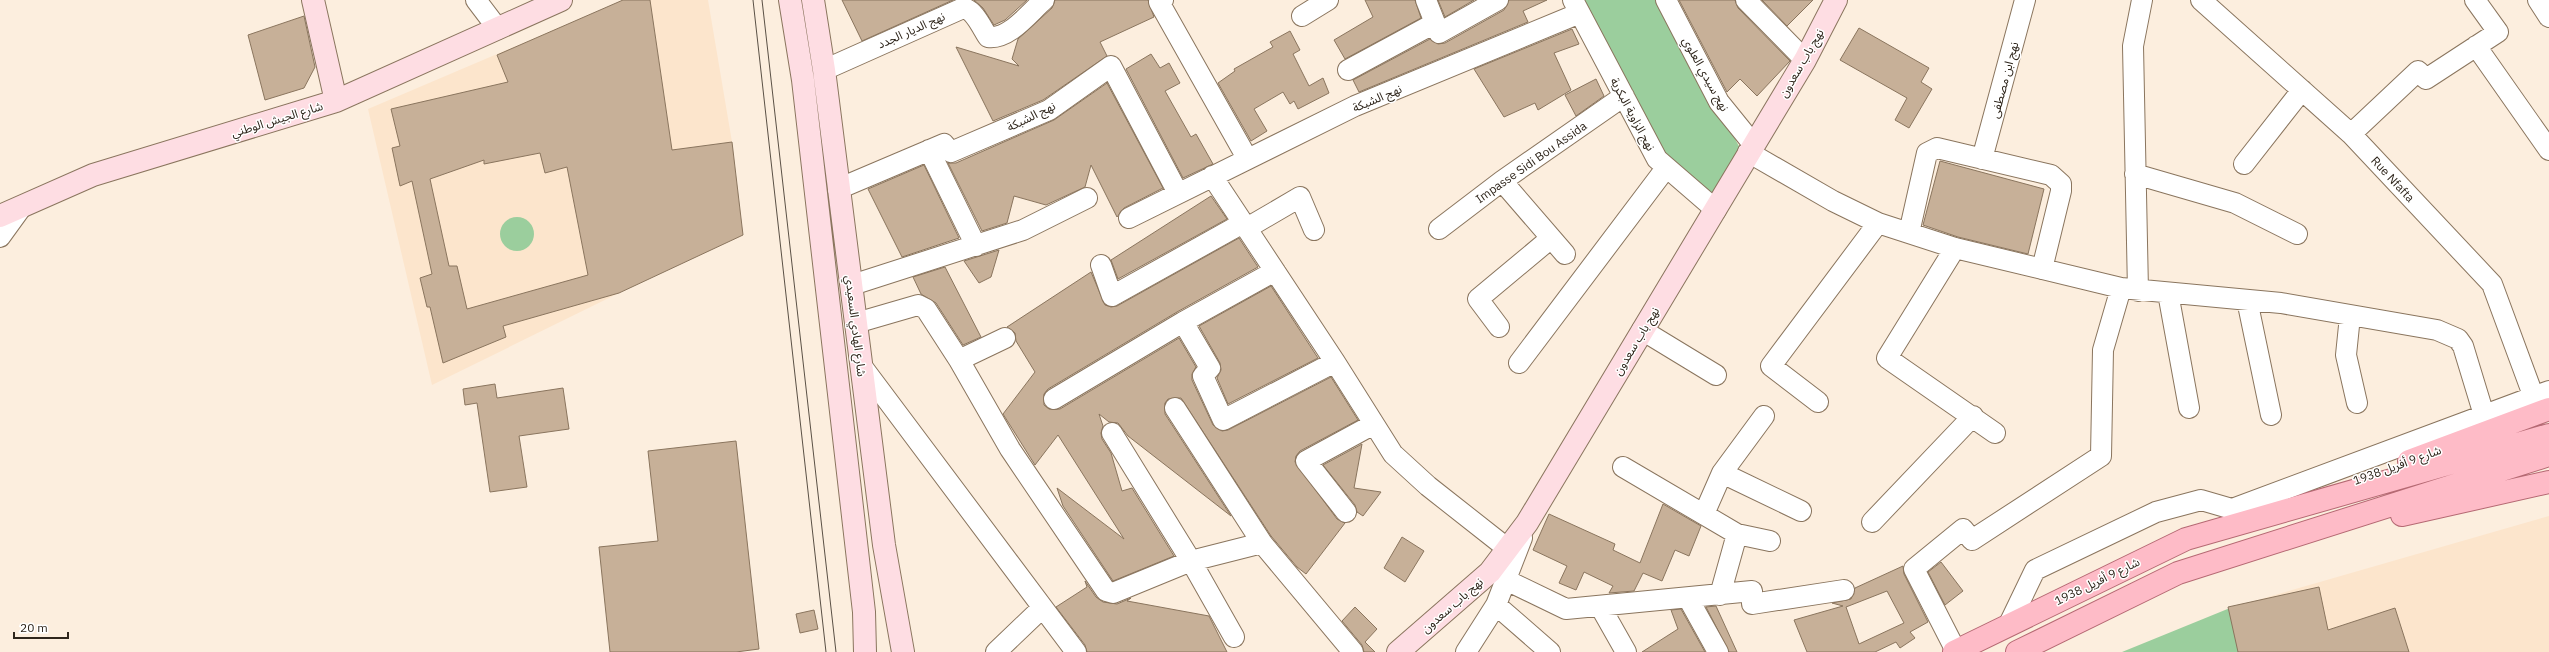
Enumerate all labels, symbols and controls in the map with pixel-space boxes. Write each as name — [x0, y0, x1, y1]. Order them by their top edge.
street label: نهج الديار الجدد — [875, 8, 948, 53]
street label: نهج باب سعدون — [1775, 26, 1828, 101]
street label: نهج سيدي العلوي — [1677, 34, 1733, 115]
street label: نهج ابن مصطفى — [1987, 40, 2023, 120]
street label: نهج الزاوية البكرية — [1606, 75, 1659, 154]
street label: نهج الشبكة — [1350, 81, 1405, 117]
street label: شارع الجيش الوطني — [229, 98, 325, 143]
street label: نهج الشبكة — [1004, 98, 1059, 136]
street label: Impasse Sidi Bou Assida — [1472, 118, 1590, 206]
street label: Rue Nfafta — [2368, 153, 2418, 205]
street label: شارع الهادي السعيدي — [840, 275, 870, 378]
street label: نهج باب سعدون — [1610, 304, 1664, 379]
street label: شارع 9 أفريل 1938 — [2351, 442, 2444, 490]
street label: شارع 9 أفريل 1938 — [2052, 554, 2143, 610]
street label: نهج باب سعدون — [1418, 574, 1487, 637]
scale bar — [14, 614, 68, 640]
text: 20 m — [20, 620, 48, 635]

